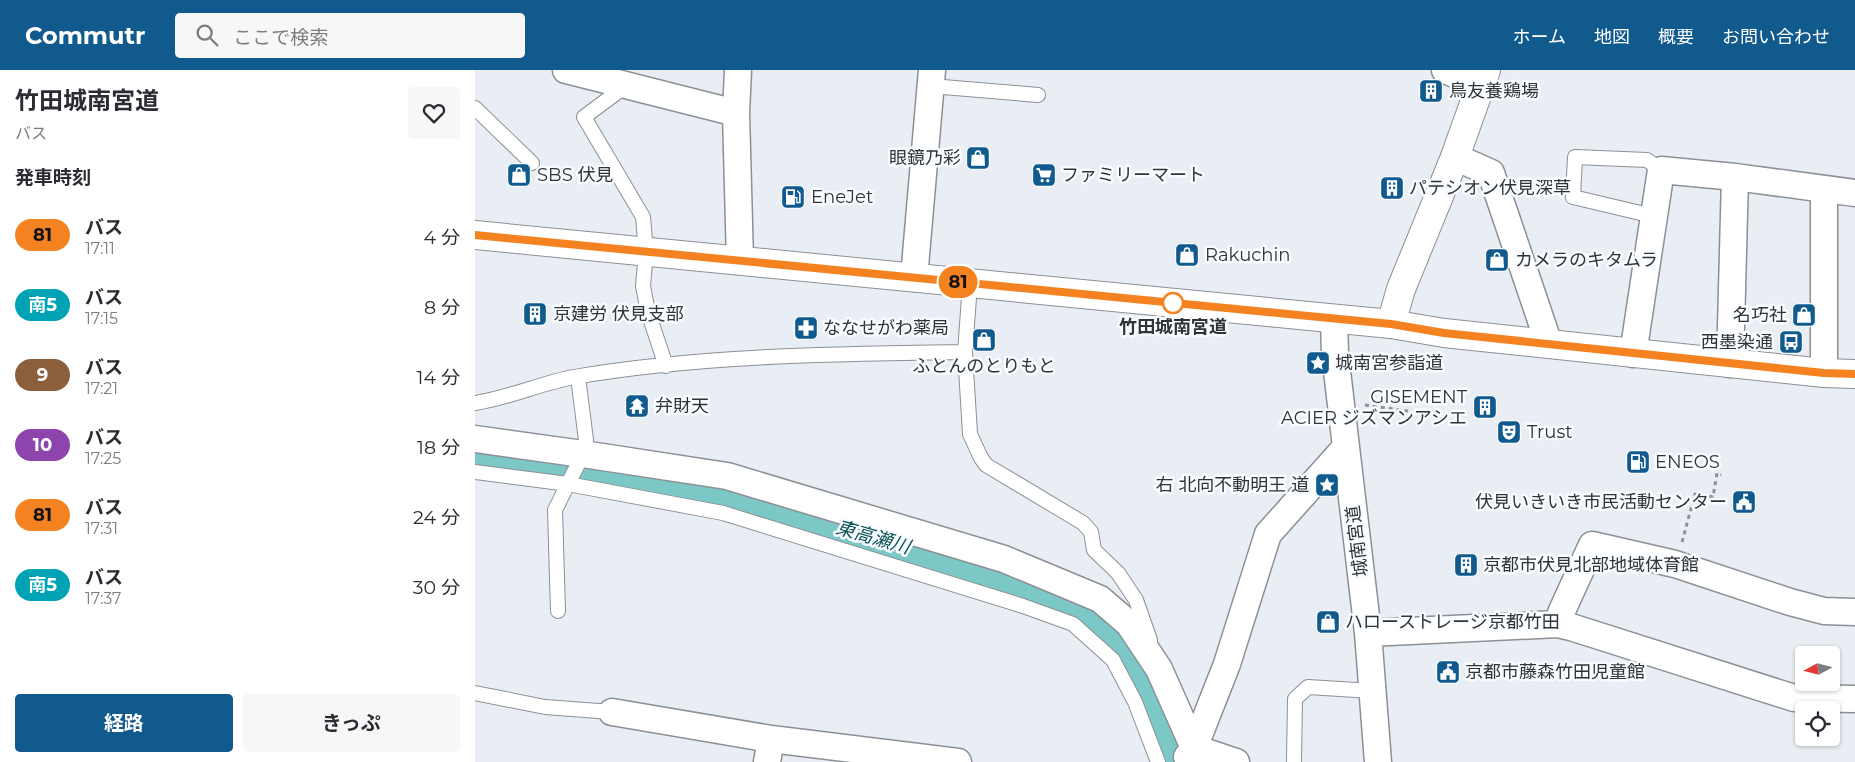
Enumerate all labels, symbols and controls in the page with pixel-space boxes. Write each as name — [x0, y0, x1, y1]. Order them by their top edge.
search box — [175, 13, 525, 58]
text: Commutr — [25, 21, 145, 50]
icon: search — [193, 21, 221, 49]
text: ここで検索 — [233, 26, 328, 49]
text: ホーム — [1513, 26, 1566, 48]
text: 地図 — [1594, 26, 1630, 48]
text: 概要 — [1658, 26, 1694, 48]
text: お問い合わせ — [1722, 26, 1830, 48]
building icon: 鳥友養鶏場 — [1418, 78, 1444, 104]
place label: 鳥友養鶏場 — [1449, 80, 1539, 102]
text: 竹田城南宮道 — [15, 86, 159, 115]
button: heart — [408, 87, 460, 139]
text: バス — [15, 124, 47, 143]
shop icon: 眼鏡乃彩 — [965, 145, 991, 171]
place label: 眼鏡乃彩 — [889, 147, 961, 169]
shop icon: SBS 伏見 — [506, 162, 532, 188]
supermarket icon: ファミリーマート — [1031, 162, 1057, 188]
place label: SBS 伏見 — [537, 164, 613, 186]
place label: ファミリーマート — [1061, 164, 1205, 186]
text: 発車時刻 — [15, 166, 91, 189]
building icon: パテシオン伏見深草 — [1379, 175, 1405, 201]
place label: パテシオン伏見深草 — [1409, 177, 1571, 199]
fuel station icon: EneJet — [780, 184, 806, 210]
place label: EneJet — [811, 186, 873, 208]
text: バス — [85, 216, 123, 239]
text: 81 — [33, 224, 52, 246]
text: 4 分 — [423, 226, 460, 249]
text: 17:11 — [85, 239, 115, 258]
shop icon: Rakuchin — [1174, 242, 1200, 268]
place label: Rakuchin — [1205, 244, 1290, 266]
shop icon: カメラのキタムラ — [1484, 247, 1510, 273]
place label: カメラのキタムラ — [1515, 249, 1658, 271]
line badge: 81 — [935, 266, 981, 298]
text: 81 — [949, 271, 967, 293]
text: バス — [85, 286, 123, 309]
marker: 竹田城南宮道 — [1162, 292, 1184, 314]
text: 南5 — [28, 294, 57, 316]
text: 8 分 — [424, 296, 460, 319]
building icon: 京建労 伏見支部 — [522, 301, 548, 327]
shop icon: 名巧社 — [1791, 302, 1817, 328]
place label: 京建労 伏見支部 — [553, 303, 684, 325]
place label: 名巧社 — [1733, 304, 1787, 326]
text: 17:15 — [85, 309, 118, 328]
pharmacy icon: ななせがわ薬局 — [793, 315, 819, 341]
place label: 竹田城南宮道 — [1119, 316, 1227, 338]
place label: ななせがわ薬局 — [823, 317, 949, 339]
shop icon: ふとんのとりもと — [971, 327, 997, 353]
bus stop icon: 西墨染通 — [1778, 329, 1804, 355]
place label: 西墨染通 — [1701, 331, 1773, 353]
place icon: 城南宮参詣道 — [1305, 350, 1331, 376]
place label: 城南宮参詣道 — [1335, 352, 1443, 374]
place label: ふとんのとりもと — [912, 355, 1056, 377]
text: バス — [85, 356, 123, 379]
text: 9 — [37, 364, 48, 386]
text: 14 分 — [417, 366, 460, 389]
text: 17:21 — [85, 379, 118, 398]
place label: GISEMENT ACIER ジズマンアシエ — [1281, 386, 1468, 429]
temple icon: 弁財天 — [624, 393, 650, 419]
building icon: GISEMENT ACIER ジズマンアシエ — [1472, 394, 1498, 420]
place label: 弁財天 — [655, 395, 709, 417]
theatre icon: Trust — [1496, 419, 1522, 445]
place label: Trust — [1527, 421, 1573, 443]
text: バス — [85, 426, 123, 449]
text: 10 — [33, 434, 52, 456]
text: 18 分 — [417, 436, 460, 459]
text: 17:25 — [85, 449, 121, 468]
fuel station icon: ENEOS — [1625, 449, 1651, 475]
place label: ENEOS — [1655, 451, 1720, 473]
place icon: 右 北向不動明王 道 — [1314, 472, 1340, 498]
place label: 右 北向不動明王 道 — [1156, 474, 1309, 496]
public building icon: 伏見いきいき市民活動センター — [1731, 489, 1757, 515]
place label: 伏見いきいき市民活動センター — [1475, 491, 1727, 513]
text: バス — [85, 496, 123, 519]
text: 81 — [33, 504, 52, 526]
street label: 城南宮道 — [1342, 504, 1372, 578]
text: 24 分 — [413, 506, 460, 529]
water label: 東高瀬川 — [833, 515, 915, 559]
text: 17:31 — [85, 519, 118, 538]
building icon: 京都市伏見北部地域体育館 — [1453, 552, 1479, 578]
place label: 京都市伏見北部地域体育館 — [1483, 554, 1699, 576]
text: バス — [85, 566, 123, 589]
text: 南5 — [28, 574, 57, 596]
text: 30 分 — [413, 576, 460, 599]
text: 17:37 — [85, 589, 122, 608]
shop icon: ハローストレージ京都竹田 — [1315, 609, 1341, 635]
place label: ハローストレージ京都竹田 — [1345, 611, 1560, 633]
north arrow — [1795, 646, 1840, 691]
map controls — [1795, 646, 1840, 746]
public building icon: 京都市藤森竹田児童館 — [1435, 659, 1461, 685]
place label: 京都市藤森竹田児童館 — [1465, 661, 1645, 683]
button: 経路 — [15, 694, 233, 752]
button: きっぷ — [243, 694, 460, 752]
button: locate — [1795, 701, 1840, 746]

